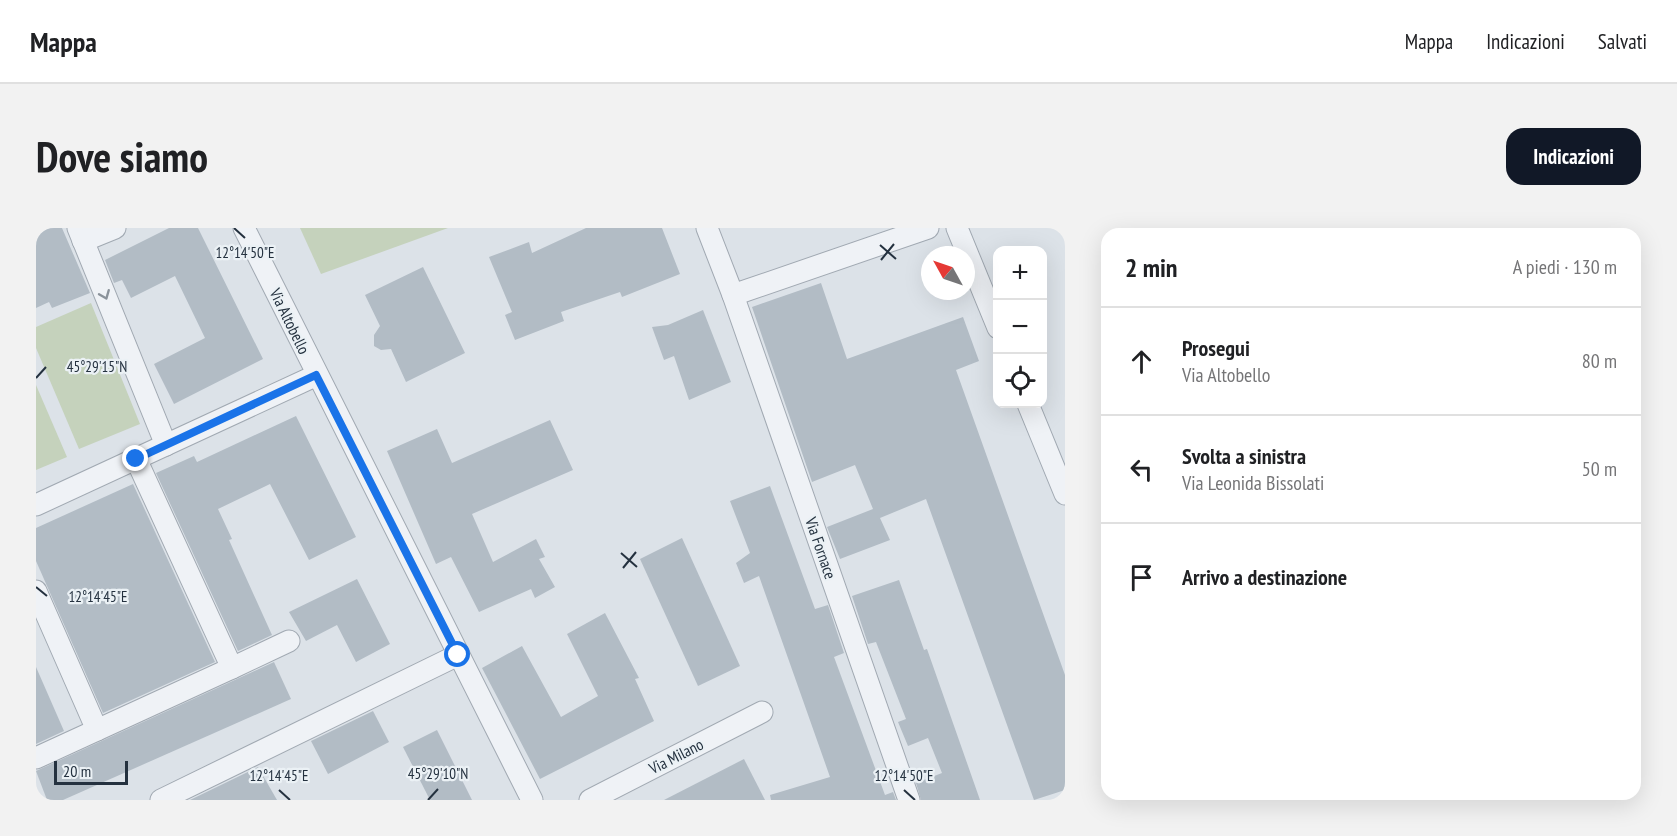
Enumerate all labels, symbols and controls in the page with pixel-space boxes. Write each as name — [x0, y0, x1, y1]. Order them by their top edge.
text: Mappa — [30, 23, 97, 60]
text: Mappa — [1405, 28, 1453, 55]
text: Indicazioni — [1486, 28, 1565, 55]
text: Salvati — [1598, 28, 1647, 55]
button: Indicazioni — [1506, 128, 1641, 185]
text: Dove siamo — [36, 129, 208, 184]
text: 12°14'50"E — [215, 243, 275, 262]
north arrow — [921, 246, 975, 300]
map controls — [993, 246, 1047, 408]
button: + — [993, 246, 1047, 300]
text: 2 min — [1125, 251, 1178, 284]
text: A piedi · 130 m — [1513, 254, 1617, 280]
street label: Via Altobello — [265, 284, 315, 357]
one-way arrow — [98, 289, 110, 300]
button: − — [993, 300, 1047, 354]
text: Prosegui — [1182, 334, 1250, 362]
icon: ahead — [1125, 345, 1158, 378]
text: 80 m — [1582, 348, 1617, 374]
button: locate — [993, 354, 1047, 408]
text: 45°29'15"N — [67, 357, 127, 376]
text: Via Altobello — [1182, 362, 1270, 388]
text: Svolta a sinistra — [1182, 442, 1306, 470]
route end — [122, 445, 148, 471]
icon: left — [1125, 453, 1158, 486]
text: 50 m — [1582, 456, 1617, 482]
text: Via Leonida Bissolati — [1182, 470, 1324, 496]
street label: Via Fornace — [801, 514, 841, 582]
icon: arrive — [1125, 561, 1158, 594]
text: Arrivo a destinazione — [1182, 563, 1347, 591]
text: 12°14'45"E — [68, 587, 128, 606]
route start — [444, 641, 470, 667]
street label: Via Milano — [645, 734, 707, 779]
scale bar — [54, 758, 128, 786]
text: 20 m — [63, 761, 91, 781]
text: 45°29'10"N — [408, 764, 468, 783]
text: 12°14'45"E — [249, 766, 309, 785]
text: 12°14'50"E — [874, 766, 934, 785]

